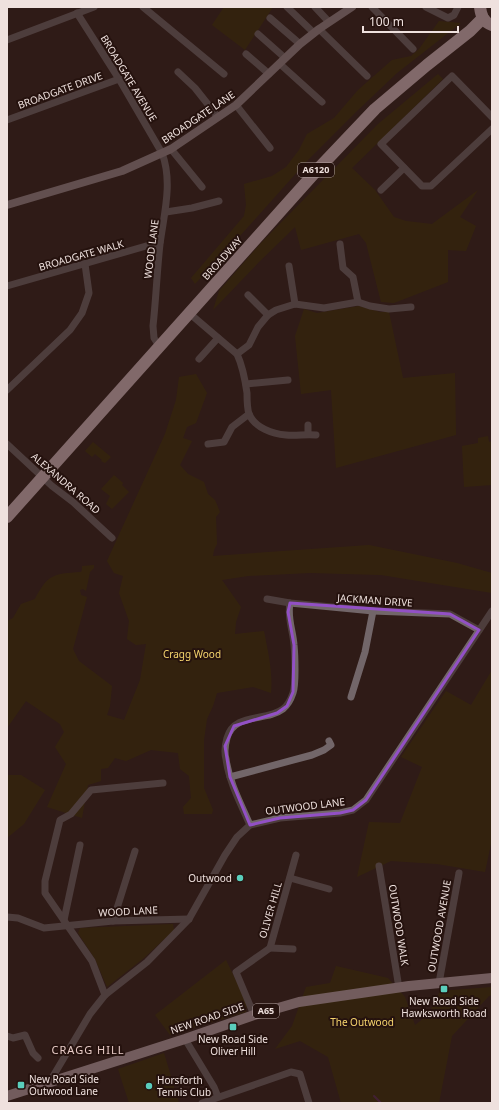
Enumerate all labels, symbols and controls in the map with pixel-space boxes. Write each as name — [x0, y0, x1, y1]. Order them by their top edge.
scale bar — [363, 8, 458, 34]
text: 100 m — [369, 13, 404, 30]
street label: BROADGATE AVENUE — [98, 32, 160, 124]
street label: BROADGATE DRIVE — [16, 68, 104, 112]
street label: BROADGATE LANE — [159, 87, 237, 147]
road number: A6120 — [298, 163, 334, 177]
street label: WOOD LANE — [140, 219, 162, 279]
street label: BROADWAY — [199, 233, 246, 283]
street label: BROADGATE WALK — [37, 236, 126, 274]
street label: ALEXANDRA ROAD — [29, 449, 103, 517]
street label: JACKMAN DRIVE — [336, 590, 413, 610]
park label: Cragg Wood — [163, 647, 221, 661]
street label: OUTWOOD LANE — [264, 794, 346, 818]
place label: Outwood — [188, 871, 232, 885]
marker: Outwood — [235, 873, 245, 883]
street label: OUTWOOD AVENUE — [424, 879, 454, 973]
street label: OLIVER HILL — [255, 880, 285, 940]
street label: OUTWOOD WALK — [386, 883, 412, 967]
street label: WOOD LANE — [98, 902, 158, 920]
marker: New Road Side Hawksworth Road — [439, 984, 449, 994]
place label: New Road Side Hawksworth Road — [401, 994, 487, 1020]
street label: NEW ROAD SIDE — [168, 999, 246, 1037]
road number: A65 — [253, 1004, 279, 1018]
park label: The Outwood — [330, 1015, 394, 1029]
marker: New Road Side Oliver Hill — [228, 1022, 238, 1032]
place label: New Road Side Oliver Hill — [198, 1032, 268, 1058]
district label: CRAGG HILL — [52, 1042, 124, 1057]
place label: New Road Side Outwood Lane — [29, 1072, 99, 1098]
place label: Horsforth Tennis Club — [157, 1073, 211, 1099]
marker: New Road Side Outwood Lane — [16, 1080, 26, 1090]
marker: Horsforth Tennis Club — [144, 1081, 154, 1091]

